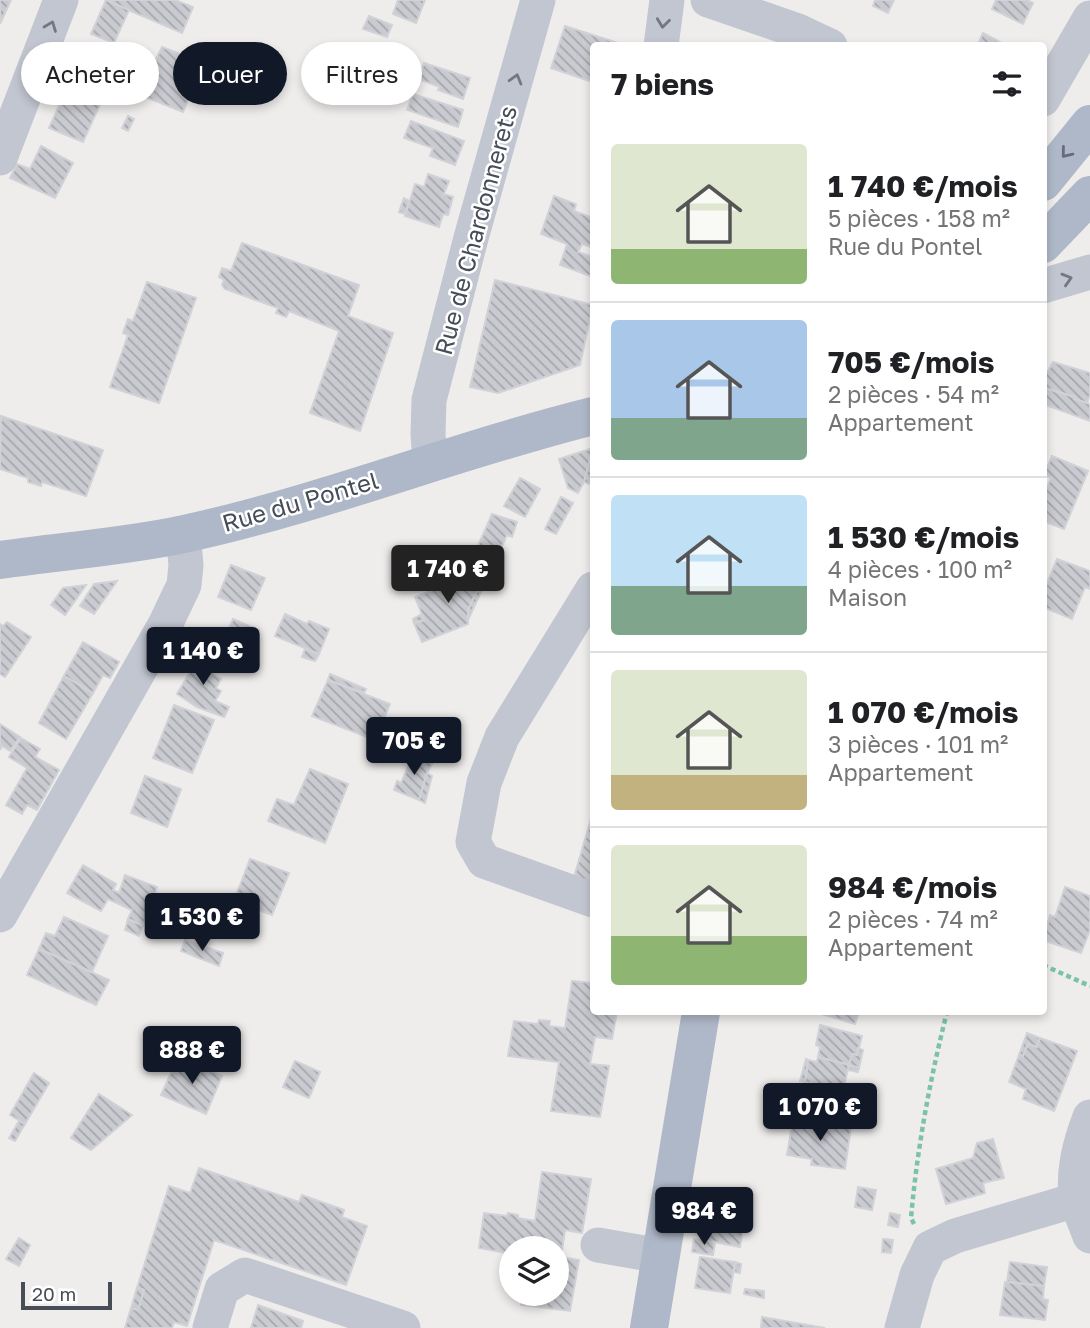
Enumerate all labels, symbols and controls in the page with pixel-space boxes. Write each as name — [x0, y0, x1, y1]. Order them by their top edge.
one-way arrow — [656, 17, 671, 28]
one-way arrow — [43, 20, 57, 32]
chip: Acheter — [21, 42, 159, 105]
chip: Louer — [173, 42, 287, 105]
chip: Filtres — [301, 42, 422, 105]
icon: filters — [988, 65, 1026, 103]
text: 7 biens — [611, 66, 714, 102]
one-way arrow — [508, 73, 523, 85]
street label: Rue de Chardonnerets — [428, 102, 522, 358]
one-way arrow — [1062, 146, 1075, 158]
text: 1 740 €/mois — [828, 168, 1018, 204]
icon: home — [667, 172, 751, 256]
text: 5 pièces · 158 m² — [828, 204, 1010, 232]
text: Rue du Pontel — [828, 232, 982, 260]
one-way arrow — [1060, 272, 1072, 287]
text: 705 €/mois — [828, 344, 994, 380]
icon: home — [667, 348, 751, 432]
text: 2 pièces · 54 m² — [828, 380, 999, 408]
text: Appartement — [828, 408, 973, 436]
street label: Rue du Pontel — [219, 465, 381, 537]
text: 1 530 €/mois — [828, 519, 1019, 555]
icon: home — [667, 523, 751, 607]
pin: 1 740 € — [383, 546, 513, 605]
text: 1 740 € — [407, 554, 489, 582]
text: 4 pièces · 100 m² — [828, 555, 1012, 583]
text: Maison — [828, 583, 907, 611]
pin: 1 140 € — [138, 628, 268, 687]
text: 1 140 € — [163, 636, 243, 664]
text: 1 070 €/mois — [828, 694, 1019, 730]
icon: home — [667, 698, 751, 782]
pin: 705 € — [365, 718, 463, 777]
text: 705 € — [382, 726, 446, 754]
text: 3 pièces · 101 m² — [828, 730, 1008, 758]
text: Appartement — [828, 758, 973, 786]
text: 984 €/mois — [828, 869, 997, 905]
icon: home — [667, 873, 751, 957]
pin: 1 530 € — [137, 894, 267, 953]
text: 1 530 € — [161, 902, 243, 930]
text: 2 pièces · 74 m² — [828, 905, 998, 933]
text: Appartement — [828, 933, 973, 961]
pin: 888 € — [143, 1026, 241, 1086]
text: 888 € — [159, 1035, 225, 1063]
pin: 1 070 € — [755, 1084, 885, 1143]
text: 1 070 € — [779, 1092, 861, 1120]
pin: 984 € — [655, 1188, 753, 1247]
text: 984 € — [671, 1196, 737, 1224]
map controls — [499, 1236, 569, 1306]
button: layers — [499, 1236, 569, 1306]
scale bar — [21, 1279, 112, 1311]
text: 20 m — [32, 1282, 76, 1305]

